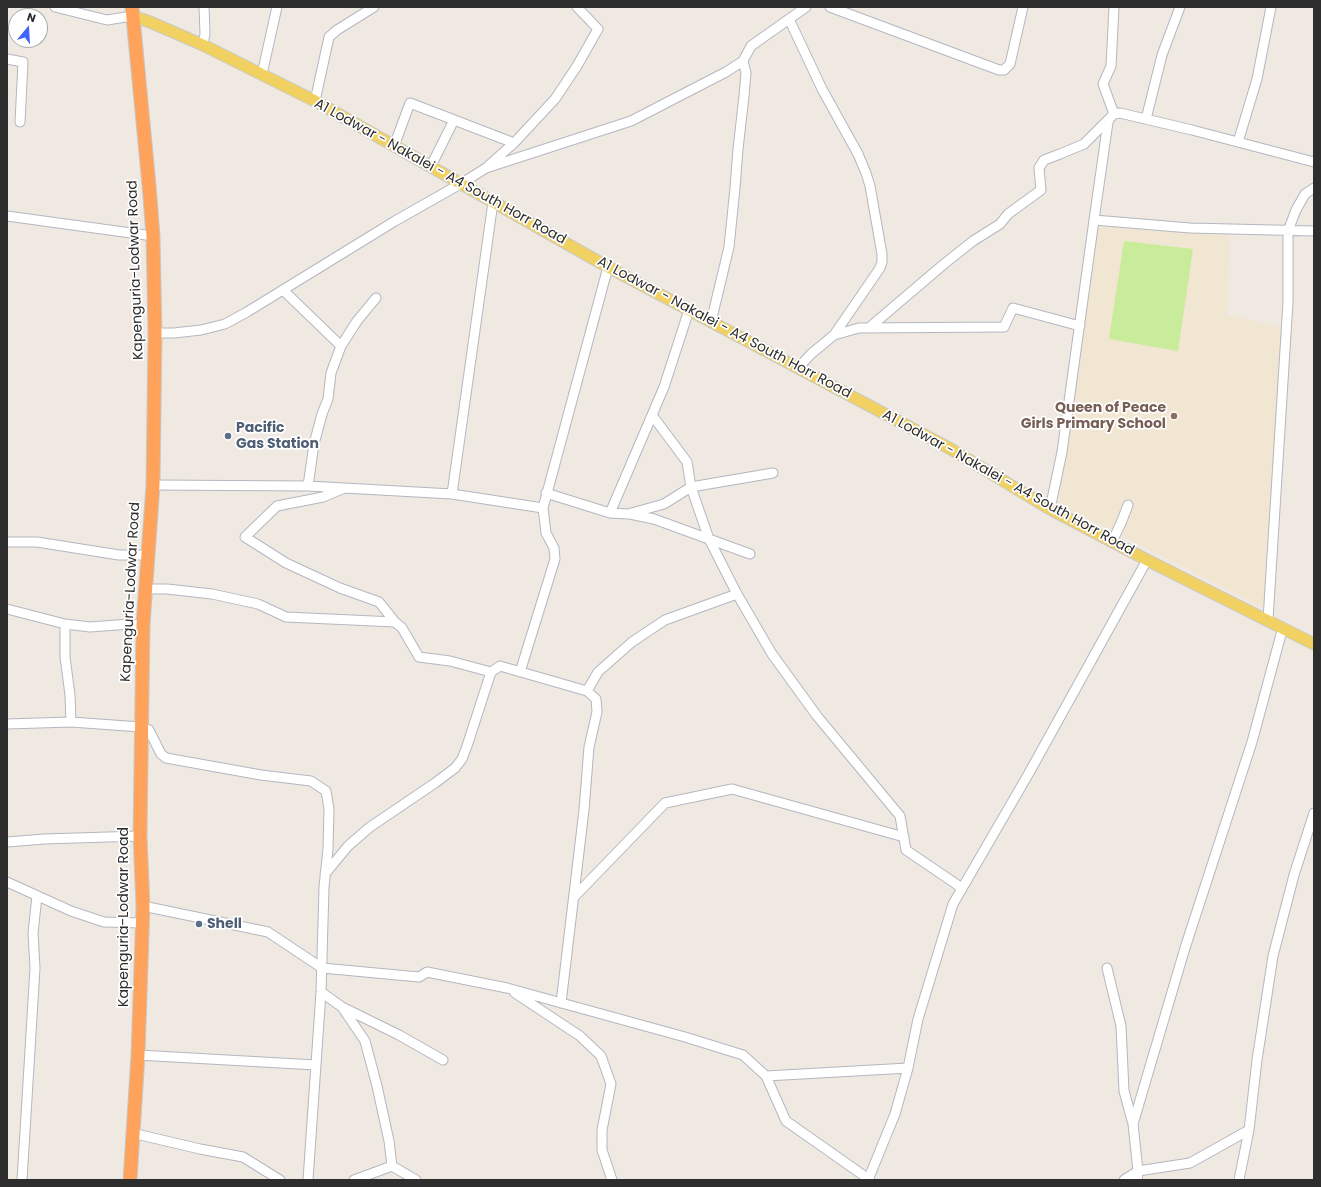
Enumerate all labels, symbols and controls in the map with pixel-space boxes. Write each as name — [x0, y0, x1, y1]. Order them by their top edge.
north arrow — [8, 8, 48, 48]
text: N — [25, 9, 38, 26]
street label: A1 Lodwar - Nakalei - A4 South Horr Road — [311, 95, 569, 249]
street label: Kapenguria-Lodwar Road — [124, 180, 148, 360]
street label: A1 Lodwar - Nakalei - A4 South Horr Road — [594, 254, 854, 402]
place label: Queen of Peace Girls Primary School — [1021, 400, 1166, 432]
street label: A1 Lodwar - Nakalei - A4 South Horr Road — [879, 406, 1137, 560]
marker: Queen of Peace Girls Primary School — [1169, 411, 1179, 421]
place label: Pacific Gas Station — [236, 420, 319, 452]
marker: Pacific Gas Station — [223, 431, 233, 441]
street label: Kapenguria-Lodwar Road — [118, 502, 144, 682]
street label: Kapenguria-Lodwar Road — [116, 827, 132, 1007]
place label: Shell — [207, 916, 242, 932]
marker: Shell — [194, 919, 204, 929]

